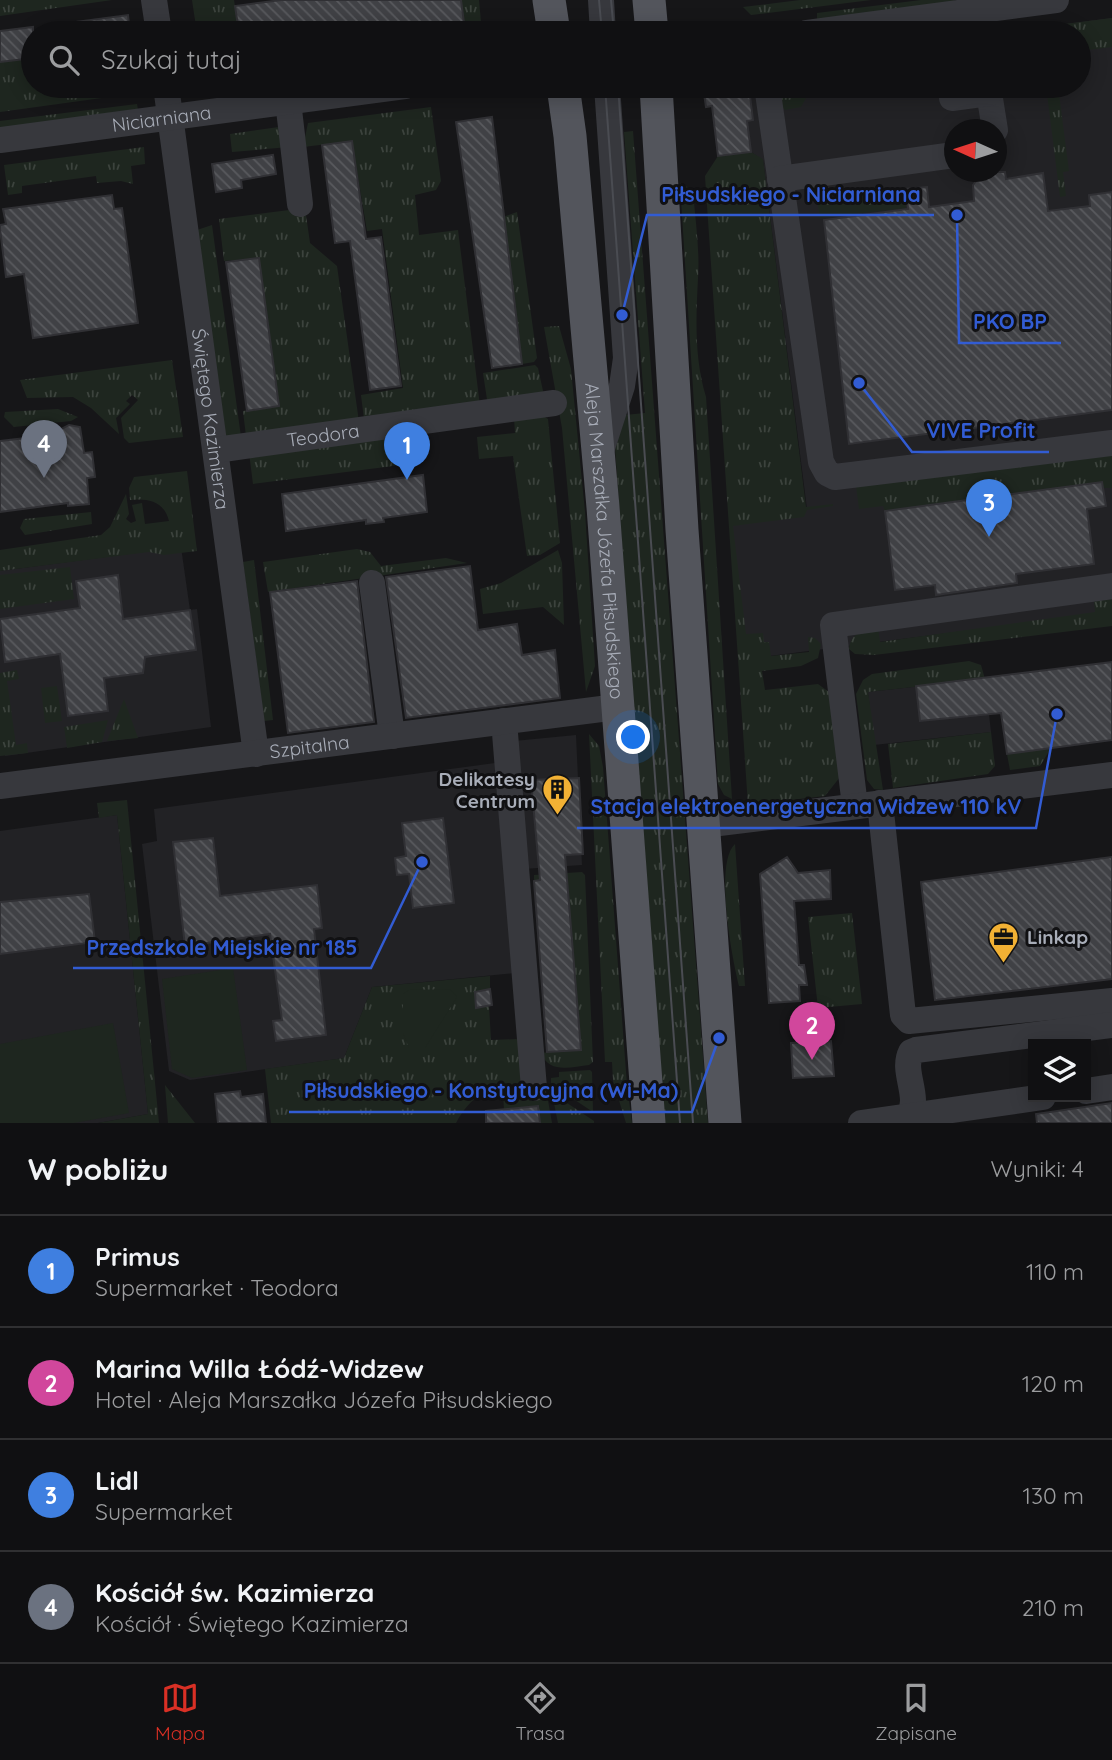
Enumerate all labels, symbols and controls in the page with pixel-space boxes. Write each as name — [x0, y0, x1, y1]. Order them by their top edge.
search box — [21, 21, 1091, 98]
icon: search — [45, 41, 83, 79]
text: Szukaj tutaj — [101, 43, 242, 76]
street label: Niciarniana — [111, 100, 213, 137]
north arrow — [944, 119, 1007, 182]
callout: Piłsudskiego - Niciarniana — [647, 173, 934, 215]
text: Piłsudskiego - Niciarniana — [661, 181, 921, 207]
callout: PKO BP — [959, 301, 1061, 343]
text: PKO BP — [973, 308, 1047, 334]
street label: Świętego Kazimierza — [187, 327, 235, 511]
street label: Aleja Marszałka Józefa Piłsudskiego — [580, 382, 629, 700]
callout: VIVE Profit — [912, 410, 1049, 452]
text: VIVE Profit — [926, 417, 1036, 443]
street label: Teodora — [285, 418, 361, 452]
pin: 4 — [21, 420, 67, 478]
pin: 1 — [384, 422, 430, 480]
pin: 3 — [966, 479, 1012, 537]
your location — [616, 720, 650, 754]
street label: Szpitalna — [268, 729, 351, 763]
place label: Delikatesy Centrum — [439, 767, 535, 813]
building icon: Delikatesy Centrum — [541, 773, 575, 817]
callout: Stacja elektroenergetyczna Widzew 110 kV — [577, 786, 1036, 828]
text: Stacja elektroenergetyczna Widzew 110 kV — [590, 793, 1022, 819]
office icon: Linkap — [987, 920, 1021, 964]
place label: Linkap — [1027, 925, 1088, 949]
callout: Przedszkole Miejskie nr 185 — [73, 926, 371, 968]
text: Przedszkole Miejskie nr 185 — [87, 934, 357, 960]
pin: 2 — [789, 1002, 835, 1060]
map controls — [1028, 1039, 1091, 1102]
button: layers — [1028, 1039, 1091, 1102]
callout: Piłsudskiego - Konstytucyjna (Wi-Ma) — [289, 1070, 692, 1112]
text: Piłsudskiego - Konstytucyjna (Wi-Ma) — [304, 1077, 678, 1103]
text: W pobliżu — [28, 1150, 168, 1188]
text: Wyniki: 4 — [991, 1154, 1084, 1183]
text: Primus — [95, 1240, 180, 1273]
text: 1 — [47, 1257, 55, 1286]
text: 110 m — [1026, 1257, 1084, 1286]
text: Supermarket · Teodora — [95, 1273, 339, 1302]
text: Marina Willa Łódź-Widzew — [95, 1352, 424, 1385]
text: 2 — [44, 1369, 58, 1398]
text: 120 m — [1022, 1369, 1084, 1398]
text: Hotel · Aleja Marszałka Józefa Piłsudskiego — [95, 1385, 553, 1414]
text: Lidl — [95, 1464, 139, 1497]
text: 3 — [45, 1481, 57, 1510]
text: 130 m — [1022, 1481, 1084, 1510]
text: Supermarket — [95, 1497, 233, 1526]
text: Kościół św. Kazimierza — [95, 1576, 374, 1609]
text: 4 — [44, 1593, 58, 1622]
text: 210 m — [1022, 1593, 1084, 1622]
text: Kościół · Świętego Kazimierza — [95, 1609, 409, 1638]
tab: Mapa — [155, 1679, 205, 1745]
tab: Trasa — [516, 1679, 565, 1745]
tab: Zapisane — [875, 1679, 957, 1745]

